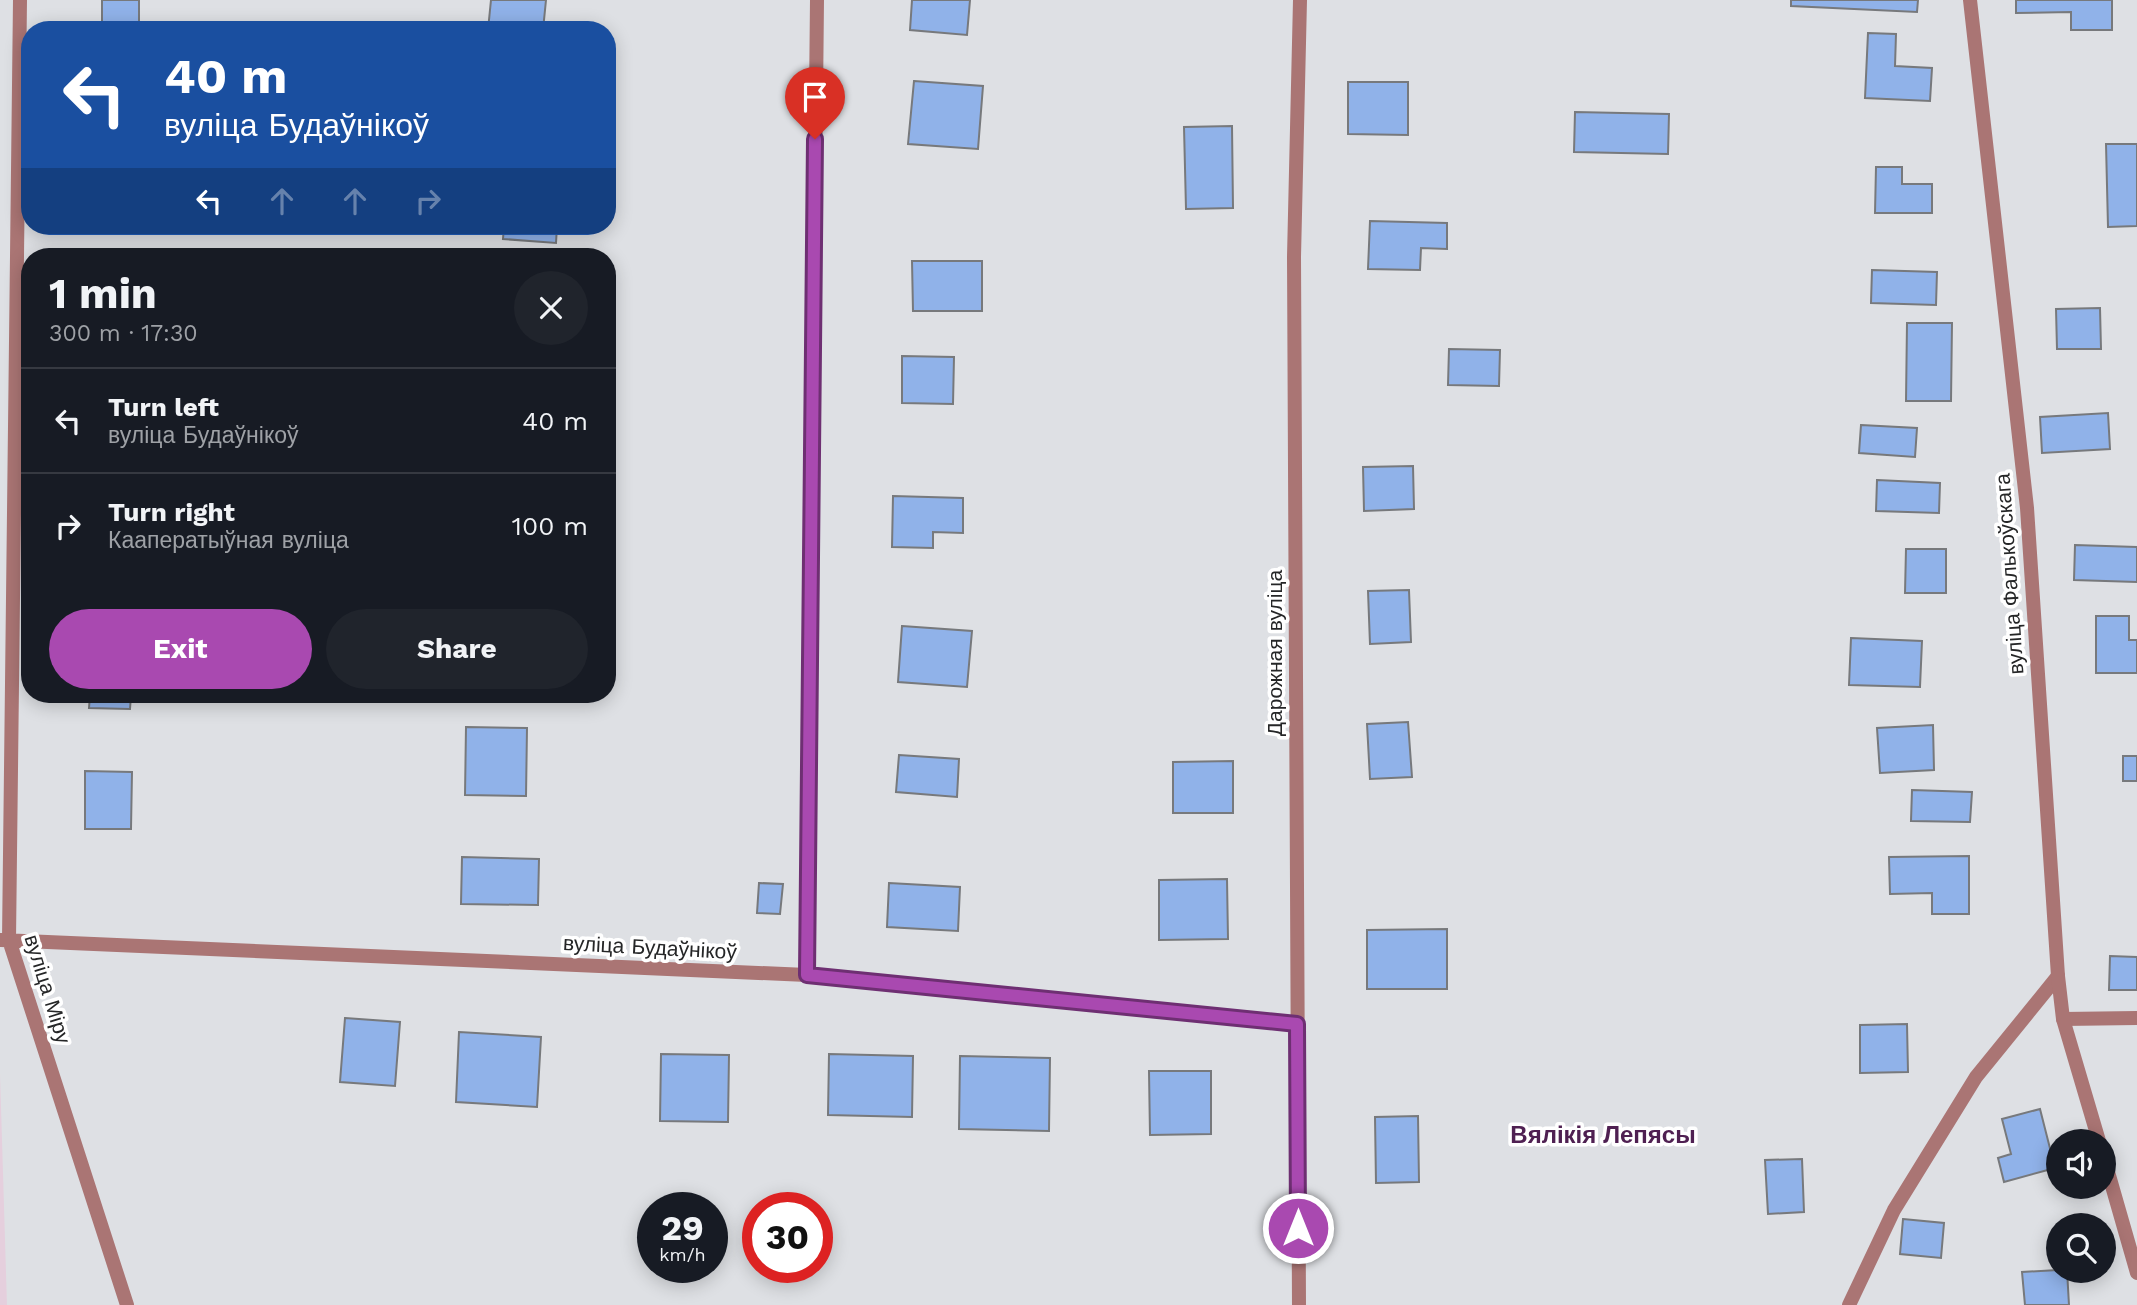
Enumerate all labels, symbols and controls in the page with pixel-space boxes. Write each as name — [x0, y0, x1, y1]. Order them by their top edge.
text: 40 m — [164, 47, 287, 105]
icon: left — [49, 49, 140, 140]
pin — [785, 67, 845, 139]
icon: arrive — [796, 78, 834, 116]
text: вуліца Будаўнікоў — [164, 106, 429, 144]
icon: left — [190, 182, 228, 220]
icon: ahead — [263, 182, 301, 220]
icon: ahead — [336, 182, 374, 220]
icon: right — [409, 182, 447, 220]
text: 1 min — [49, 269, 157, 318]
button: close — [514, 271, 588, 345]
text: 300 m · 17:30 — [49, 320, 198, 347]
text: Turn left — [108, 392, 219, 422]
icon: left — [49, 402, 87, 440]
text: 40 m — [522, 406, 588, 436]
text: вуліца Будаўнікоў — [108, 422, 299, 449]
street label: вуліца Фалькоўскага — [1989, 472, 2029, 675]
text: Turn right — [108, 497, 235, 527]
icon: right — [49, 507, 87, 545]
text: 100 m — [512, 511, 588, 541]
text: Кааператыўная вуліца — [108, 527, 349, 554]
street label: Дарожная вуліца — [1262, 570, 1287, 736]
button: Exit — [49, 609, 312, 689]
button: Share — [326, 609, 588, 689]
street label: вуліца Будаўнікоў — [562, 930, 738, 964]
street label: вуліца Міру — [20, 931, 77, 1047]
district label: Вялікія Лепясы — [1510, 1121, 1696, 1149]
map controls — [2046, 1129, 2116, 1283]
button: sound — [2046, 1129, 2116, 1199]
position arrow — [1261, 1191, 1335, 1265]
speed limit sign: 30 — [742, 1192, 833, 1283]
text: 29 — [661, 1207, 704, 1249]
button: search — [2046, 1213, 2116, 1283]
text: km/h — [659, 1244, 706, 1265]

